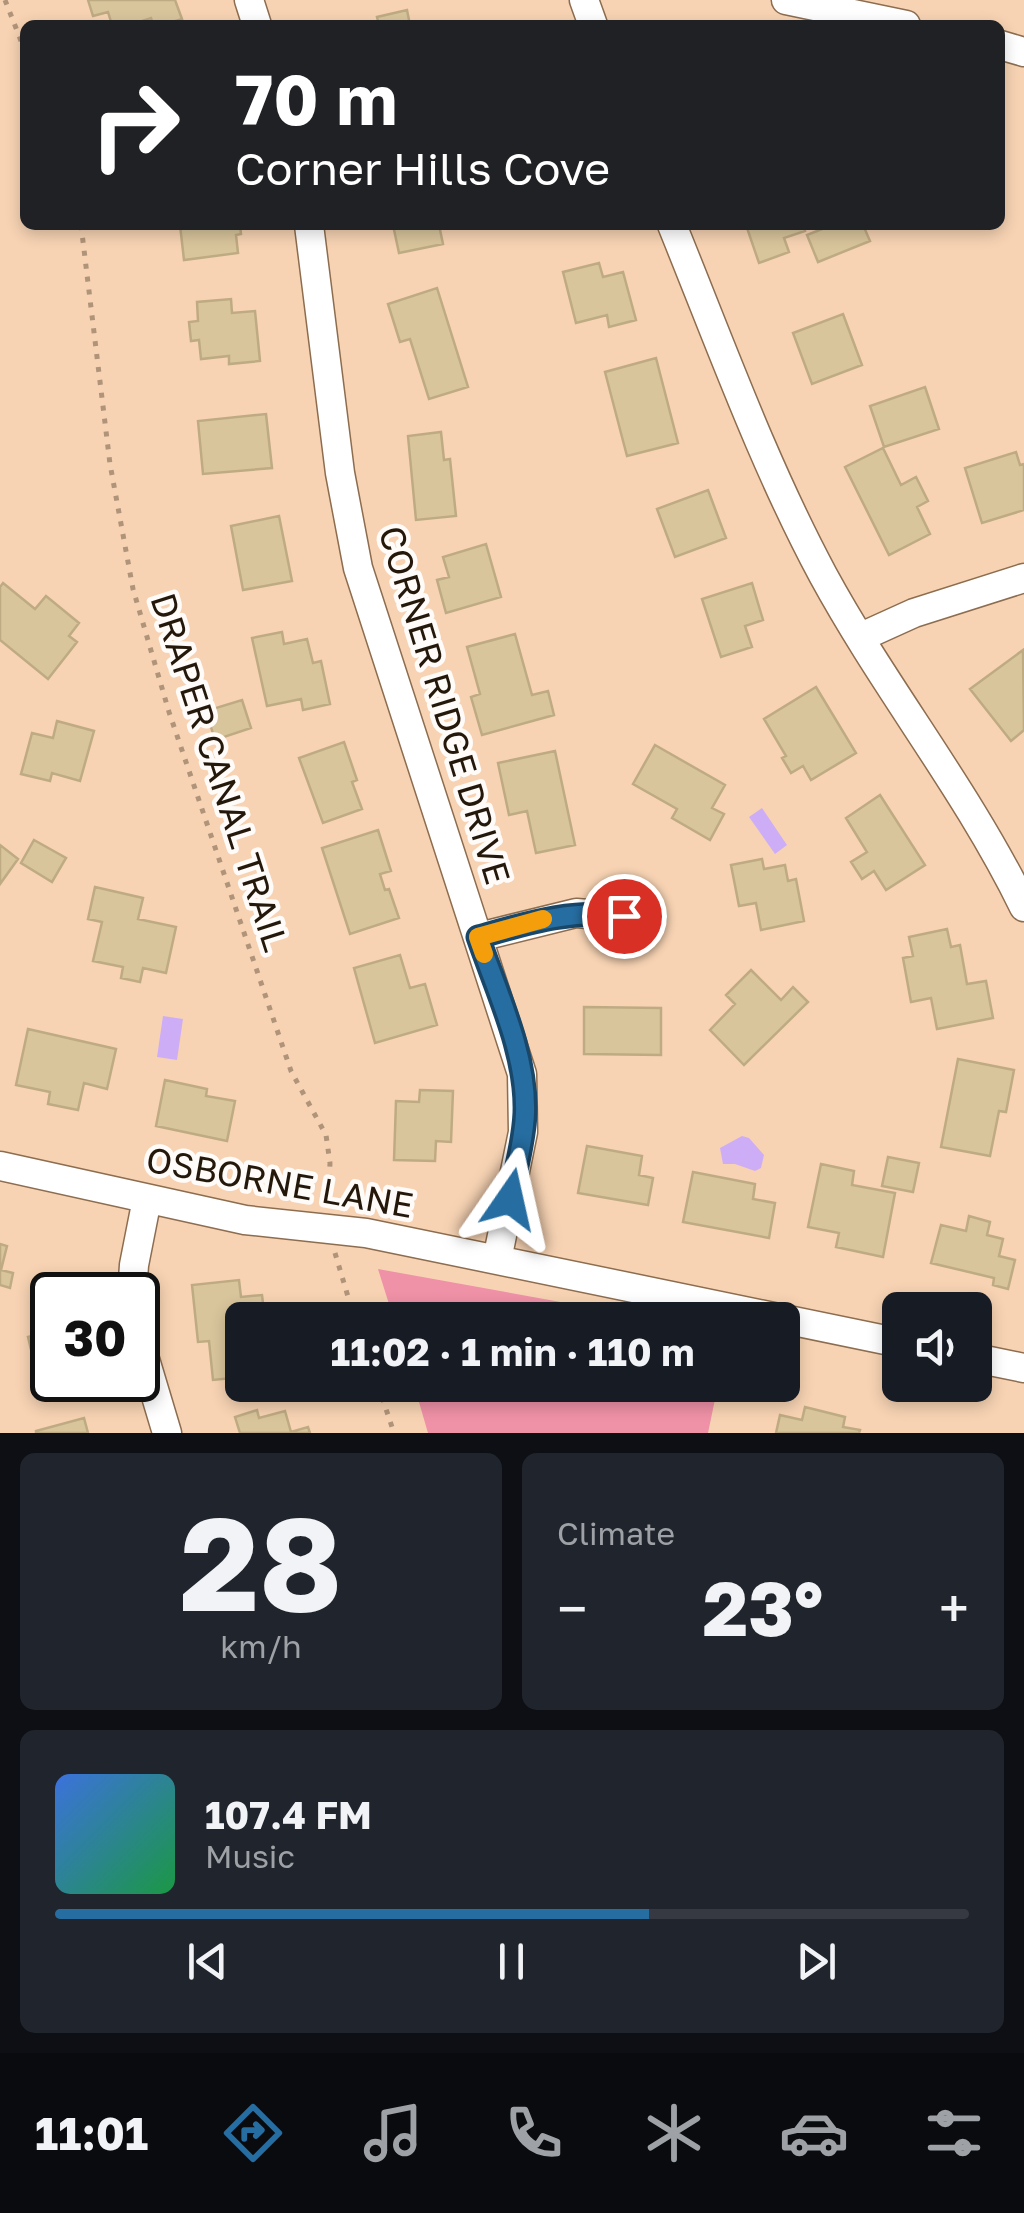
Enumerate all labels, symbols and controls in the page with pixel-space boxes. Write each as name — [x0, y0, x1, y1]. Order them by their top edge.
text: 70 m — [235, 56, 397, 140]
icon: right — [70, 60, 200, 190]
text: Corner Hills Cove — [235, 141, 610, 195]
street label: CORNER RIDGE DRIVE — [371, 521, 519, 889]
street label: DRAPER CANAL TRAIL — [142, 588, 298, 956]
pin — [582, 874, 667, 959]
icon: arrive — [597, 889, 652, 944]
street label: OSBORNE LANE — [143, 1138, 417, 1226]
position arrow — [458, 1147, 562, 1251]
speed limit sign: 30 — [30, 1272, 160, 1402]
map controls — [882, 1292, 992, 1402]
button: sound — [882, 1292, 992, 1402]
text: 11:02 · 1 min · 110 m — [331, 1329, 694, 1374]
text: 28 — [180, 1484, 342, 1640]
text: Climate — [557, 1514, 675, 1552]
text: 23° — [703, 1562, 823, 1653]
text: − — [557, 1575, 587, 1641]
text: + — [939, 1575, 969, 1641]
text: km/h — [220, 1627, 302, 1665]
text: 107.4 FM — [205, 1792, 372, 1837]
text: Music — [205, 1837, 295, 1875]
icon: previous — [180, 1934, 235, 1989]
icon: pause — [484, 1934, 539, 1989]
icon: next — [789, 1934, 844, 1989]
icon: directions — [218, 2098, 288, 2168]
icon: music — [358, 2098, 428, 2168]
icon: phone — [499, 2098, 569, 2168]
icon: climate — [639, 2098, 709, 2168]
icon: car — [779, 2098, 849, 2168]
icon: filters — [919, 2098, 989, 2168]
text: 11:01 — [35, 2106, 148, 2160]

